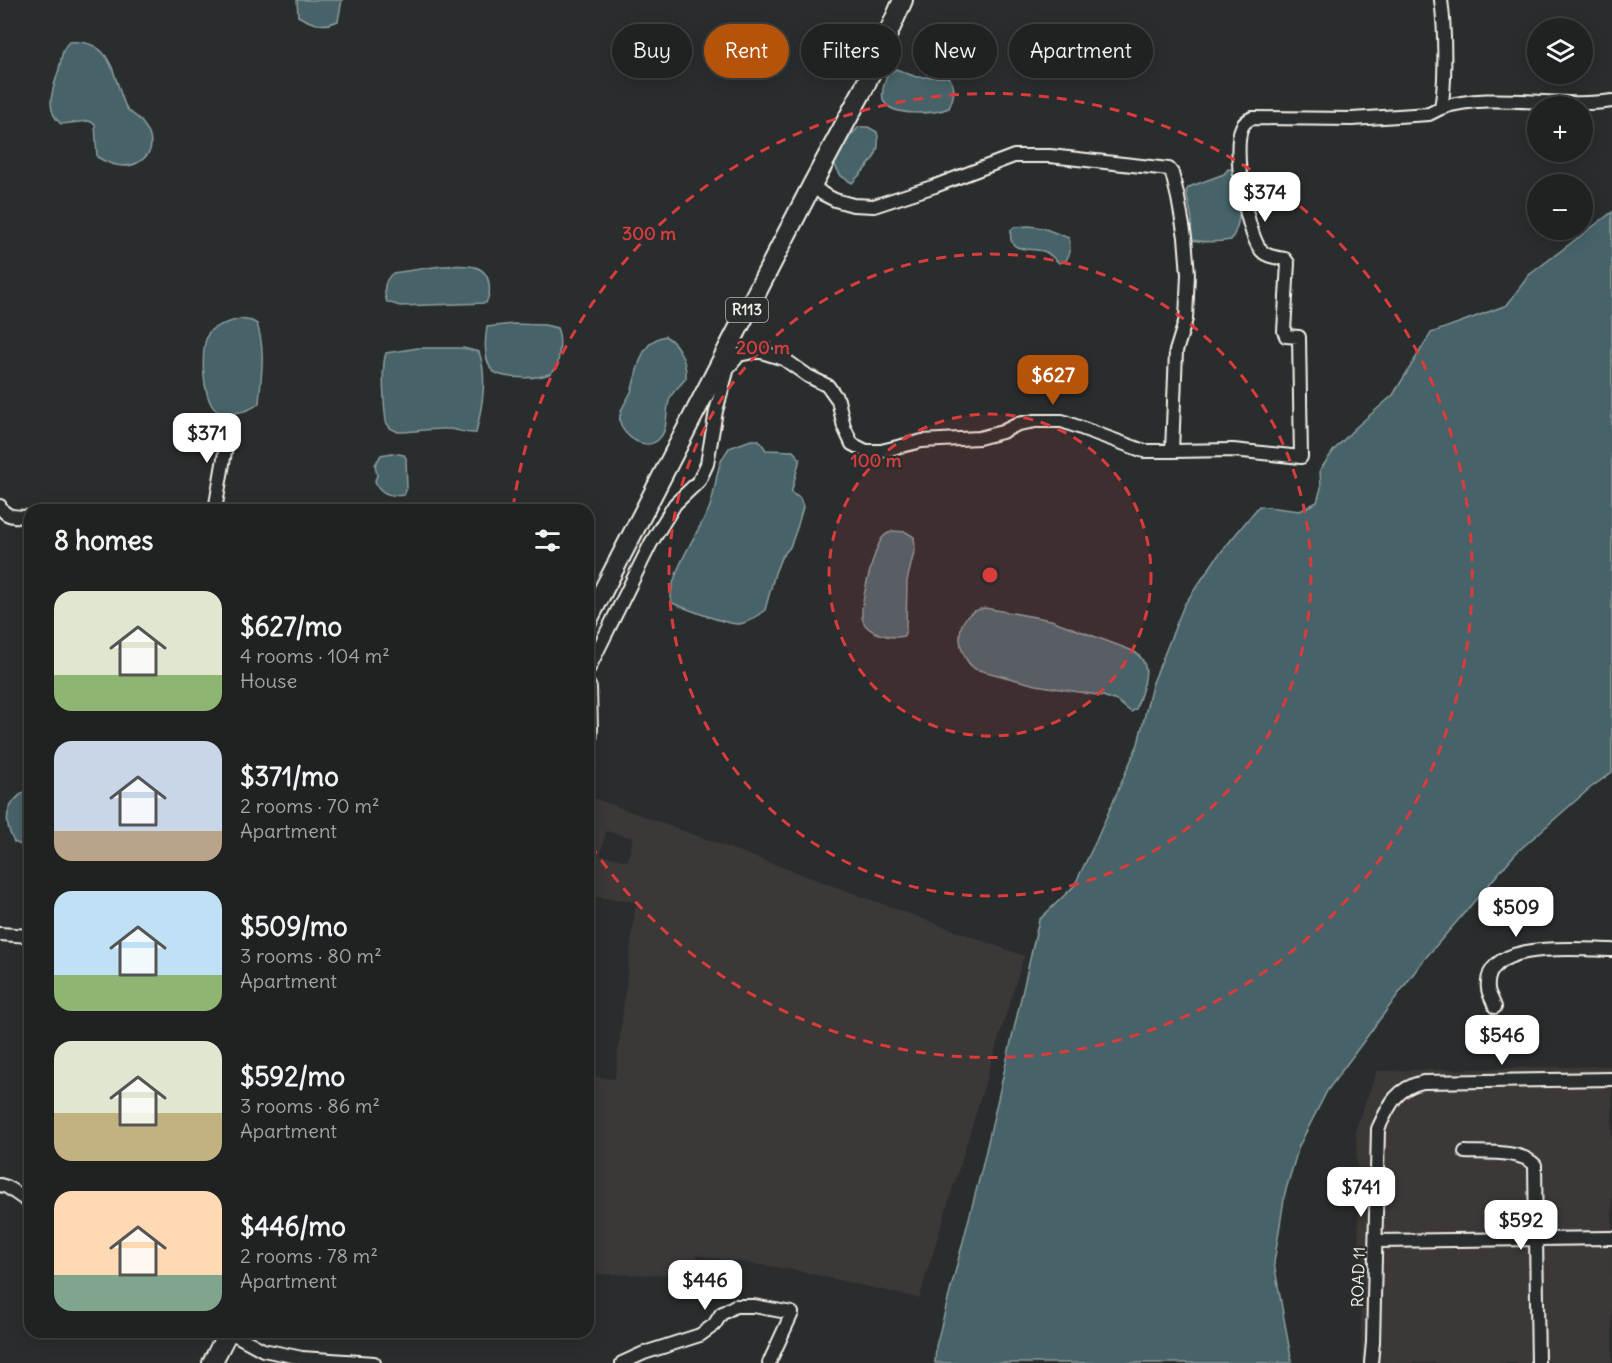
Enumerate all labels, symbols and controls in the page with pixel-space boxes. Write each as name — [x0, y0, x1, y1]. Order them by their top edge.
map controls — [1527, 18, 1593, 240]
button: layers — [1527, 18, 1593, 84]
chip: Buy — [612, 24, 692, 78]
chip: Rent — [704, 24, 789, 78]
chip: Filters — [801, 24, 901, 78]
chip: New — [913, 24, 997, 78]
chip: Apartment — [1009, 24, 1153, 78]
button: + — [1527, 96, 1593, 162]
pin: $374 — [1229, 172, 1301, 223]
button: − — [1527, 174, 1593, 240]
text: $374 — [1243, 179, 1287, 204]
text: 300 m — [622, 222, 676, 245]
road number: R113 — [726, 298, 768, 322]
text: 200 m — [736, 336, 790, 359]
pin: $627 — [1017, 355, 1089, 406]
text: $627 — [1031, 362, 1075, 387]
pin: $371 — [171, 413, 243, 464]
text: $371 — [187, 420, 227, 445]
text: 100 m — [851, 449, 902, 472]
text: 8 homes — [54, 524, 153, 557]
icon: filters — [531, 524, 564, 557]
centre of rings — [980, 565, 1000, 585]
text: $627/mo — [240, 610, 342, 643]
icon: home — [102, 615, 174, 687]
text: 4 rooms · 104 m² — [240, 643, 390, 668]
text: House — [240, 668, 297, 693]
text: $371/mo — [240, 760, 339, 793]
icon: home — [102, 765, 174, 837]
text: 2 rooms · 70 m² — [240, 793, 380, 818]
text: Apartment — [240, 818, 337, 843]
pin: $509 — [1480, 887, 1552, 938]
text: $509 — [1492, 894, 1540, 919]
text: $509/mo — [240, 910, 348, 943]
icon: home — [102, 915, 174, 987]
text: 3 rooms · 80 m² — [240, 943, 382, 968]
text: Apartment — [240, 968, 337, 993]
pin: $546 — [1466, 1015, 1538, 1066]
text: $546 — [1479, 1022, 1525, 1047]
text: $592/mo — [240, 1060, 345, 1093]
icon: home — [102, 1065, 174, 1137]
text: 3 rooms · 86 m² — [240, 1093, 380, 1118]
text: Apartment — [240, 1118, 337, 1143]
pin: $741 — [1325, 1167, 1397, 1218]
text: $741 — [1341, 1174, 1381, 1199]
pin: $592 — [1485, 1200, 1557, 1251]
text: $592 — [1498, 1207, 1544, 1232]
text: $446/mo — [240, 1210, 346, 1243]
icon: home — [102, 1215, 174, 1287]
text: 2 rooms · 78 m² — [240, 1243, 378, 1268]
street label: ROAD 11 — [1347, 1246, 1369, 1308]
pin: $446 — [669, 1260, 741, 1311]
text: $446 — [682, 1267, 728, 1292]
text: Apartment — [240, 1268, 337, 1293]

